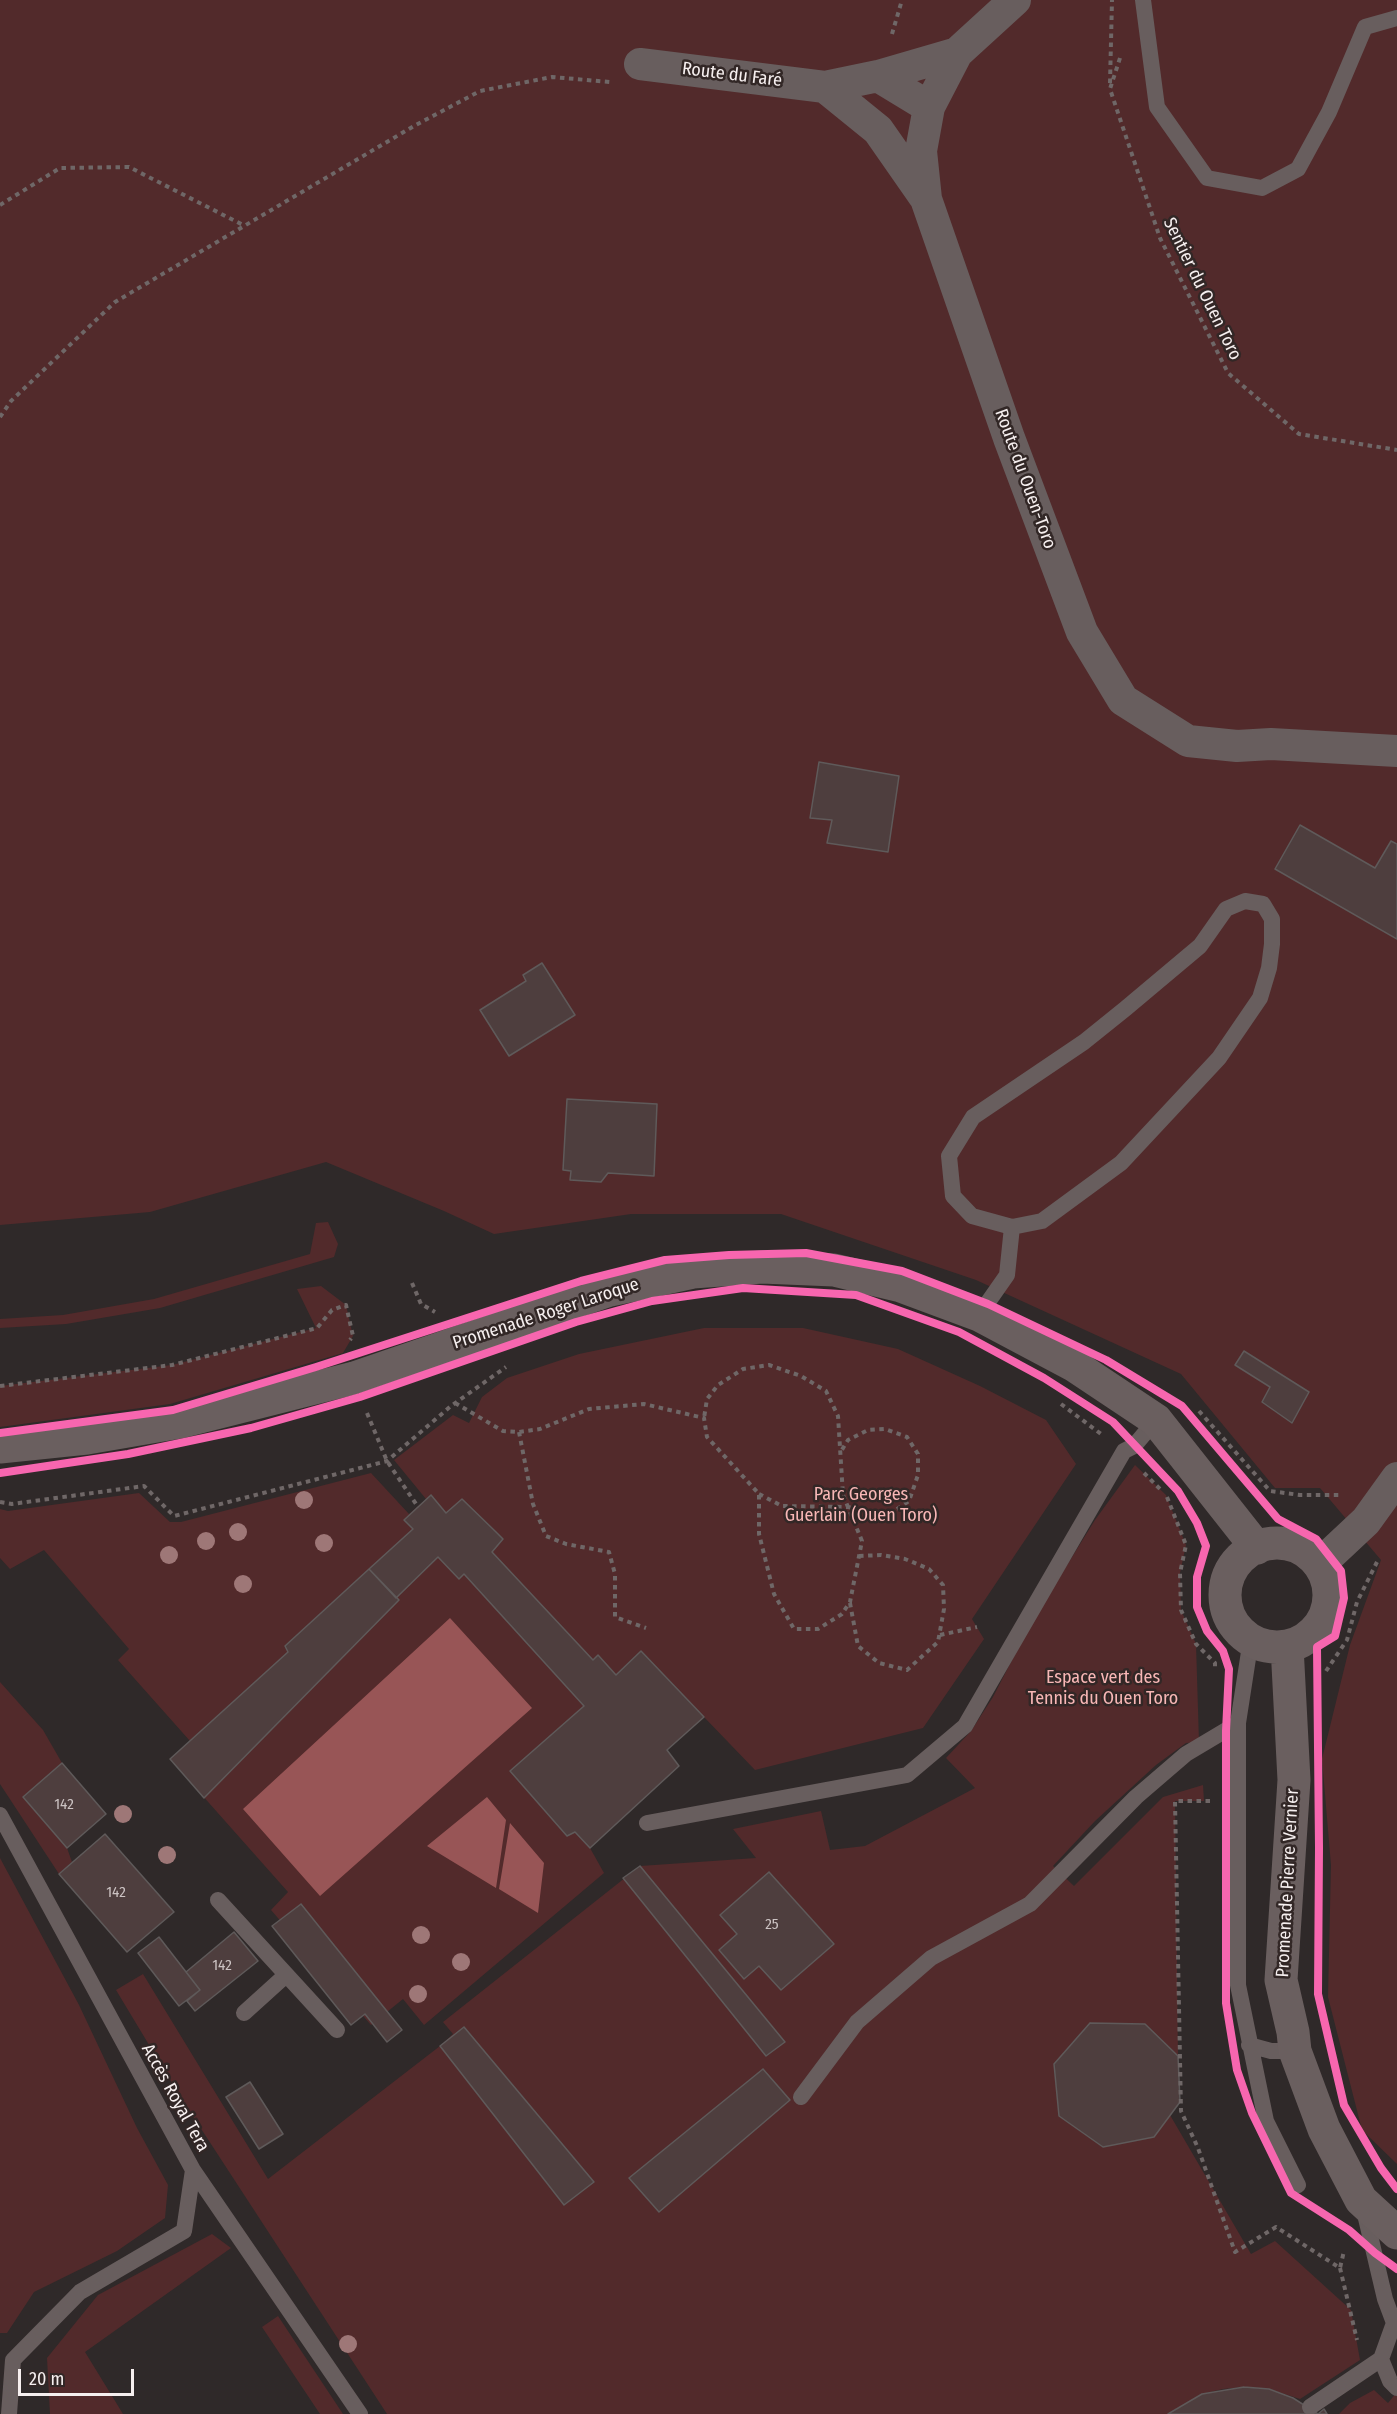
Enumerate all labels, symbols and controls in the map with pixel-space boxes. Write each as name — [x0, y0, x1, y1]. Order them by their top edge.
street label: Route du Faré — [681, 58, 783, 92]
street label: Sentier du Ouen Toro — [1158, 214, 1246, 364]
street label: Route du Ouen-Toro — [990, 406, 1060, 552]
street label: Promenade Roger Laroque — [450, 1274, 642, 1354]
park label: Parc Georges Guerlain (Ouen Toro) — [785, 1484, 937, 1526]
park label: Espace vert des Tennis du Ouen Toro — [1028, 1667, 1178, 1710]
street label: Promenade Pierre Vernier — [1272, 1788, 1304, 1978]
house number: 142 — [54, 1796, 74, 1814]
house number: 142 — [106, 1884, 126, 1902]
house number: 25 — [765, 1916, 779, 1934]
house number: 142 — [212, 1957, 232, 1975]
street label: Accès Royal Tera — [136, 2040, 214, 2156]
scale bar — [21, 2357, 136, 2395]
text: 20 m — [29, 2368, 64, 2390]

